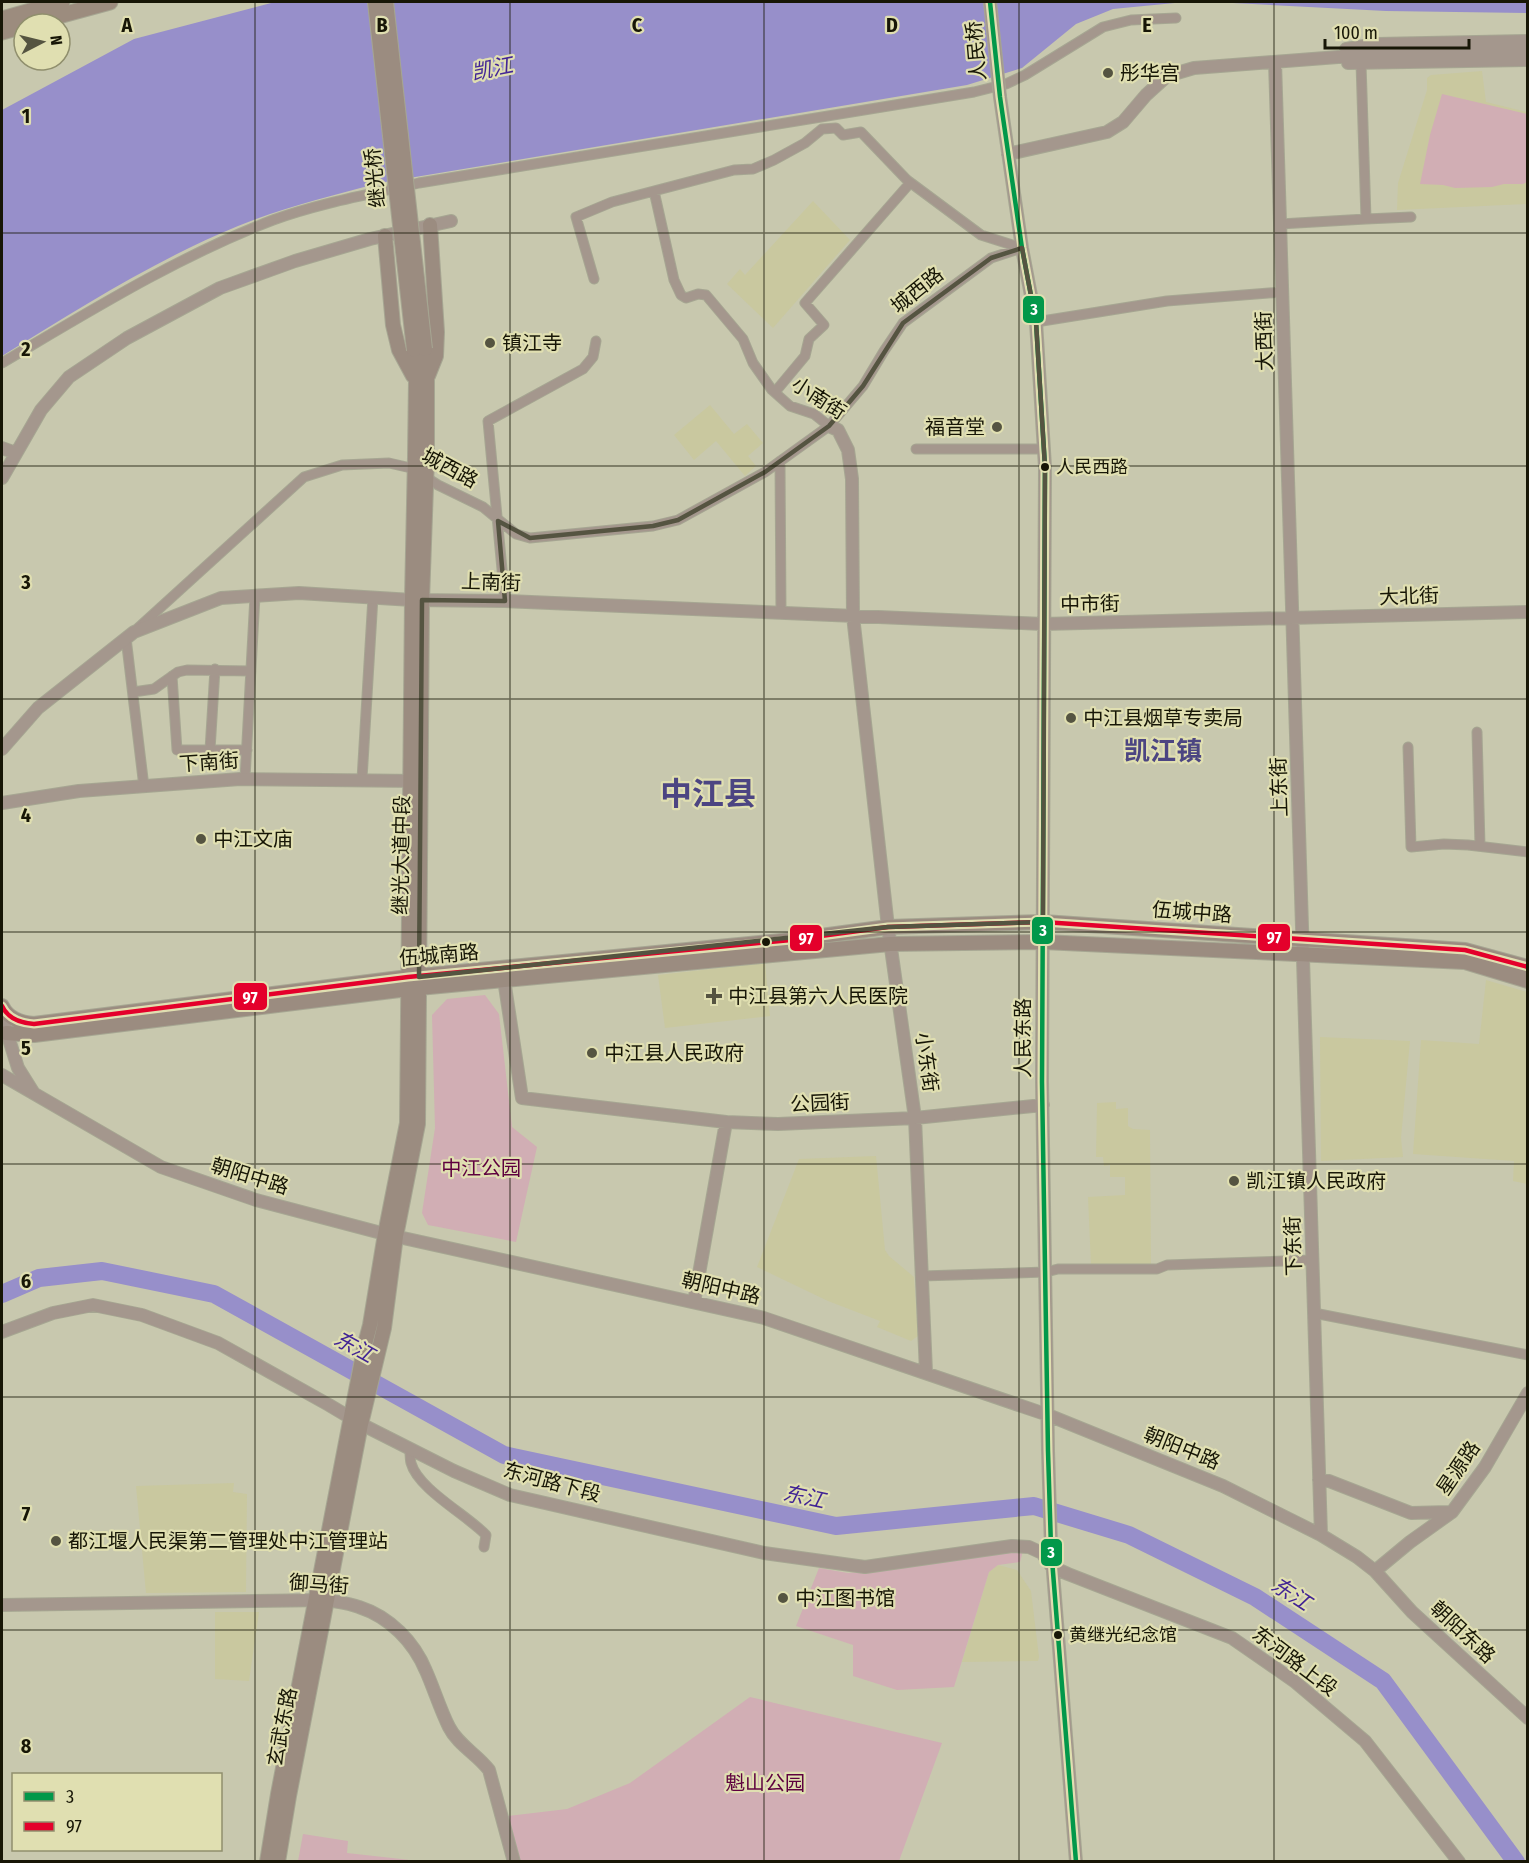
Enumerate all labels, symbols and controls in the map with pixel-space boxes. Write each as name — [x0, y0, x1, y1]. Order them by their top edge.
north arrow — [12, 12, 72, 72]
scale bar — [1325, 12, 1469, 50]
text: A — [121, 13, 134, 37]
text: B — [376, 13, 388, 37]
text: C — [632, 13, 643, 37]
text: D — [886, 13, 898, 37]
text: E — [1142, 13, 1152, 37]
street label: 人民桥 — [961, 20, 991, 82]
text: 100 m — [1334, 22, 1378, 44]
text: N — [46, 34, 66, 46]
water label: 凯江 — [469, 52, 517, 86]
place label: 彤华宫 — [1120, 61, 1180, 85]
marker: 彤华宫 — [1101, 66, 1115, 80]
text: 1 — [22, 104, 30, 128]
street label: 继光桥 — [360, 147, 390, 209]
street label: 城西路 — [886, 262, 948, 318]
line badge: 3 — [1022, 295, 1045, 324]
text: 3 — [1029, 300, 1038, 319]
street label: 大西街 — [1251, 311, 1277, 371]
place label: 镇江寺 — [502, 331, 562, 355]
marker: 镇江寺 — [483, 336, 497, 350]
text: 2 — [20, 337, 31, 361]
street label: 小南街 — [787, 372, 851, 424]
place label: 福音堂 — [925, 415, 985, 439]
marker: 福音堂 — [990, 420, 1004, 434]
street label: 城西路 — [418, 443, 482, 493]
place label: 人民西路 — [1056, 456, 1128, 478]
marker: 人民西路 — [1039, 461, 1051, 473]
street label: 上南街 — [461, 569, 521, 595]
text: 3 — [20, 570, 31, 594]
street label: 大北街 — [1379, 583, 1439, 609]
street label: 中市街 — [1060, 591, 1120, 617]
place label: 中江县烟草专卖局 — [1083, 706, 1243, 730]
marker: 中江县烟草专卖局 — [1064, 711, 1078, 725]
district label: 凯江镇 — [1124, 736, 1202, 767]
street label: 下南街 — [178, 748, 240, 776]
street label: 上东街 — [1266, 757, 1292, 817]
district label: 中江县 — [660, 775, 756, 813]
street label: 继光大道中段 — [388, 795, 414, 915]
text: 4 — [21, 803, 31, 827]
place label: 中江文庙 — [213, 827, 293, 851]
marker: 中江文庙 — [194, 832, 208, 846]
street label: 伍城中路 — [1151, 897, 1233, 927]
line badge: 3 — [1031, 916, 1054, 945]
text: 3 — [1038, 921, 1047, 940]
line badge: 97 — [1257, 923, 1291, 952]
line badge: 97 — [789, 924, 823, 952]
text: 97 — [1267, 928, 1282, 947]
text: 97 — [799, 929, 814, 948]
unlabelled marker — [760, 936, 772, 948]
street label: 伍城南路 — [398, 940, 480, 970]
line badge: 97 — [233, 982, 268, 1011]
place label: 中江县第六人民医院 — [728, 984, 908, 1008]
marker: 中江县第六人民医院 — [705, 987, 723, 1005]
text: 97 — [243, 988, 258, 1007]
street label: 人民东路 — [1011, 998, 1035, 1078]
street label: 小东街 — [911, 1031, 943, 1093]
text: 5 — [21, 1036, 31, 1060]
place label: 中江县人民政府 — [604, 1041, 744, 1065]
marker: 中江县人民政府 — [585, 1046, 599, 1060]
street label: 公园街 — [789, 1089, 851, 1117]
street label: 朝阳中路 — [208, 1153, 292, 1199]
park label: 中江公园 — [441, 1156, 521, 1180]
place label: 凯江镇人民政府 — [1246, 1169, 1386, 1193]
marker: 凯江镇人民政府 — [1227, 1174, 1241, 1188]
street label: 下东街 — [1280, 1216, 1306, 1276]
street label: 朝阳中路 — [679, 1267, 763, 1309]
text: 6 — [21, 1269, 31, 1293]
water label: 东江 — [329, 1325, 380, 1370]
street label: 朝阳中路 — [1140, 1422, 1224, 1474]
street label: 星源路 — [1431, 1436, 1485, 1500]
street label: 东河路下段 — [501, 1457, 603, 1507]
water label: 东江 — [781, 1480, 829, 1514]
text: 7 — [22, 1502, 31, 1526]
place label: 都江堰人民渠第二管理处中江管理站 — [68, 1529, 388, 1553]
marker: 都江堰人民渠第二管理处中江管理站 — [49, 1534, 63, 1548]
line badge: 3 — [1040, 1538, 1063, 1567]
text: 3 — [1046, 1543, 1055, 1562]
street label: 御马街 — [288, 1570, 350, 1598]
water label: 东江 — [1266, 1572, 1317, 1617]
place label: 中江图书馆 — [795, 1586, 895, 1610]
marker: 中江图书馆 — [776, 1591, 790, 1605]
street label: 朝阳东路 — [1426, 1596, 1500, 1668]
street label: 东河路上段 — [1248, 1621, 1342, 1701]
place label: 黄继光纪念馆 — [1069, 1624, 1177, 1646]
marker: 黄继光纪念馆 — [1052, 1629, 1064, 1641]
street label: 玄武东路 — [263, 1685, 301, 1769]
text: 8 — [21, 1734, 32, 1758]
park label: 魁山公园 — [725, 1771, 805, 1795]
legend — [12, 1773, 222, 1851]
text: 3 — [66, 1786, 74, 1808]
text: 97 — [66, 1816, 82, 1838]

